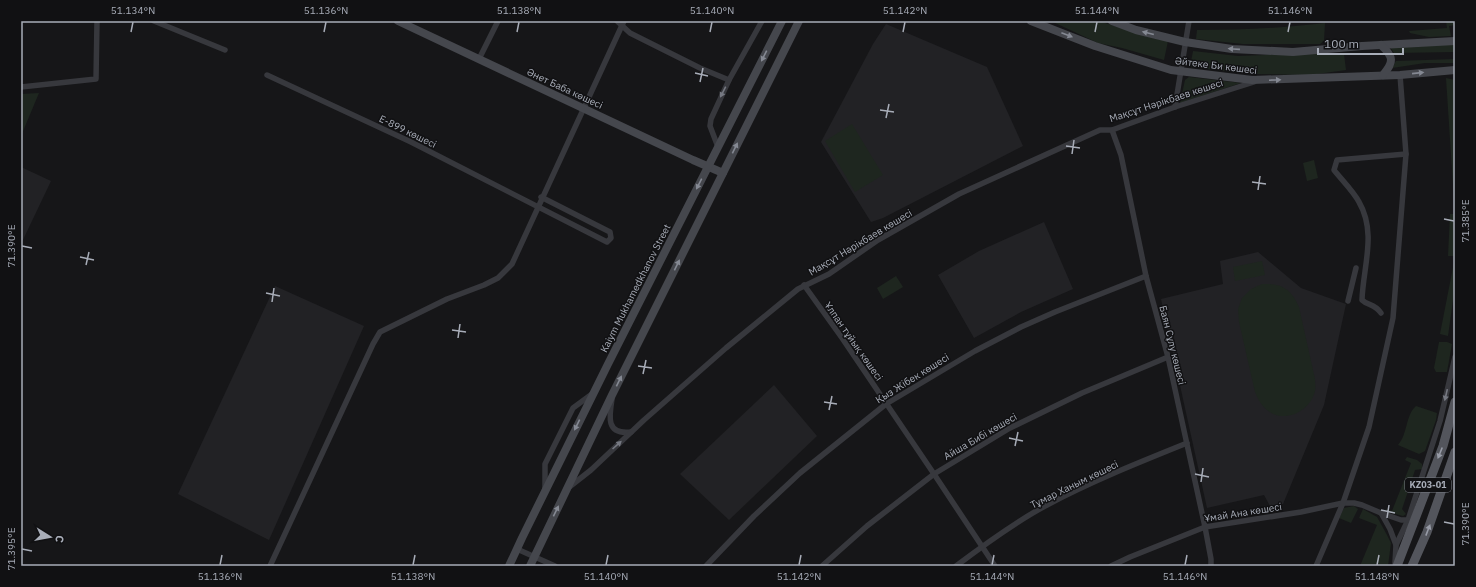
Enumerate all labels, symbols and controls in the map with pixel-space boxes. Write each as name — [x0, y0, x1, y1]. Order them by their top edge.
text: 51.134°N — [111, 4, 155, 17]
text: 51.136°N — [304, 4, 348, 17]
text: 51.138°N — [497, 4, 541, 17]
text: 51.140°N — [690, 4, 734, 17]
text: 51.142°N — [883, 4, 927, 17]
text: 51.144°N — [1075, 4, 1119, 17]
text: 51.146°N — [1268, 4, 1312, 17]
one-way arrow — [1142, 30, 1154, 36]
scale bar — [1318, 30, 1403, 56]
one-way arrow — [1061, 32, 1073, 38]
text: 100 m — [1324, 36, 1359, 51]
one-way arrow — [1228, 45, 1240, 52]
one-way arrow — [761, 50, 767, 62]
street label: Әйтеке Би көшесі — [1174, 54, 1258, 77]
street label: Әнет Баба көшесі — [525, 65, 605, 112]
one-way arrow — [1412, 70, 1424, 77]
street label: Мақсұт Нәрікбаев көшесі — [1108, 76, 1225, 125]
one-way arrow — [1269, 76, 1281, 83]
one-way arrow — [720, 86, 727, 98]
street label: Е-899 көшесі — [377, 112, 439, 151]
one-way arrow — [732, 143, 738, 154]
one-way arrow — [696, 178, 702, 190]
text: 71.385°E — [1459, 199, 1472, 243]
street label: Мақсұт Нәрікбаев көшесі — [806, 206, 914, 279]
street label: Kaiym Mukhamedkhanov Street — [597, 221, 674, 355]
text: 71.390°E — [5, 224, 18, 268]
one-way arrow — [674, 259, 680, 271]
street label: Ұлпан тұйық көшесі — [822, 299, 886, 383]
street label: Баян Сұлу көшесі — [1156, 304, 1189, 386]
street label: Қыз Жібек көшесі — [873, 351, 951, 406]
one-way arrow — [616, 376, 622, 387]
one-way arrow — [1443, 389, 1449, 401]
street label: Айша Бибі көшесі — [941, 410, 1019, 463]
one-way arrow — [574, 420, 580, 431]
one-way arrow — [612, 441, 623, 450]
one-way arrow — [1436, 447, 1442, 459]
street label: Тұмар Ханым көшесі — [1028, 457, 1120, 511]
road number: KZ03-01 — [1405, 478, 1451, 492]
street label: Ұмай Ана көшесі — [1204, 500, 1283, 525]
text: 71.390°E — [1459, 502, 1472, 546]
one-way arrow — [553, 505, 559, 516]
north arrow — [30, 517, 70, 557]
one-way arrow — [1425, 524, 1431, 536]
text: 71.395°E — [5, 527, 18, 571]
text: С — [52, 534, 67, 544]
text: 51.136°N — [198, 570, 242, 583]
text: 51.138°N — [391, 570, 435, 583]
text: 51.140°N — [584, 570, 628, 583]
text: 51.142°N — [777, 570, 821, 583]
text: 51.144°N — [970, 570, 1014, 583]
text: 51.146°N — [1163, 570, 1207, 583]
text: 51.148°N — [1355, 570, 1399, 583]

